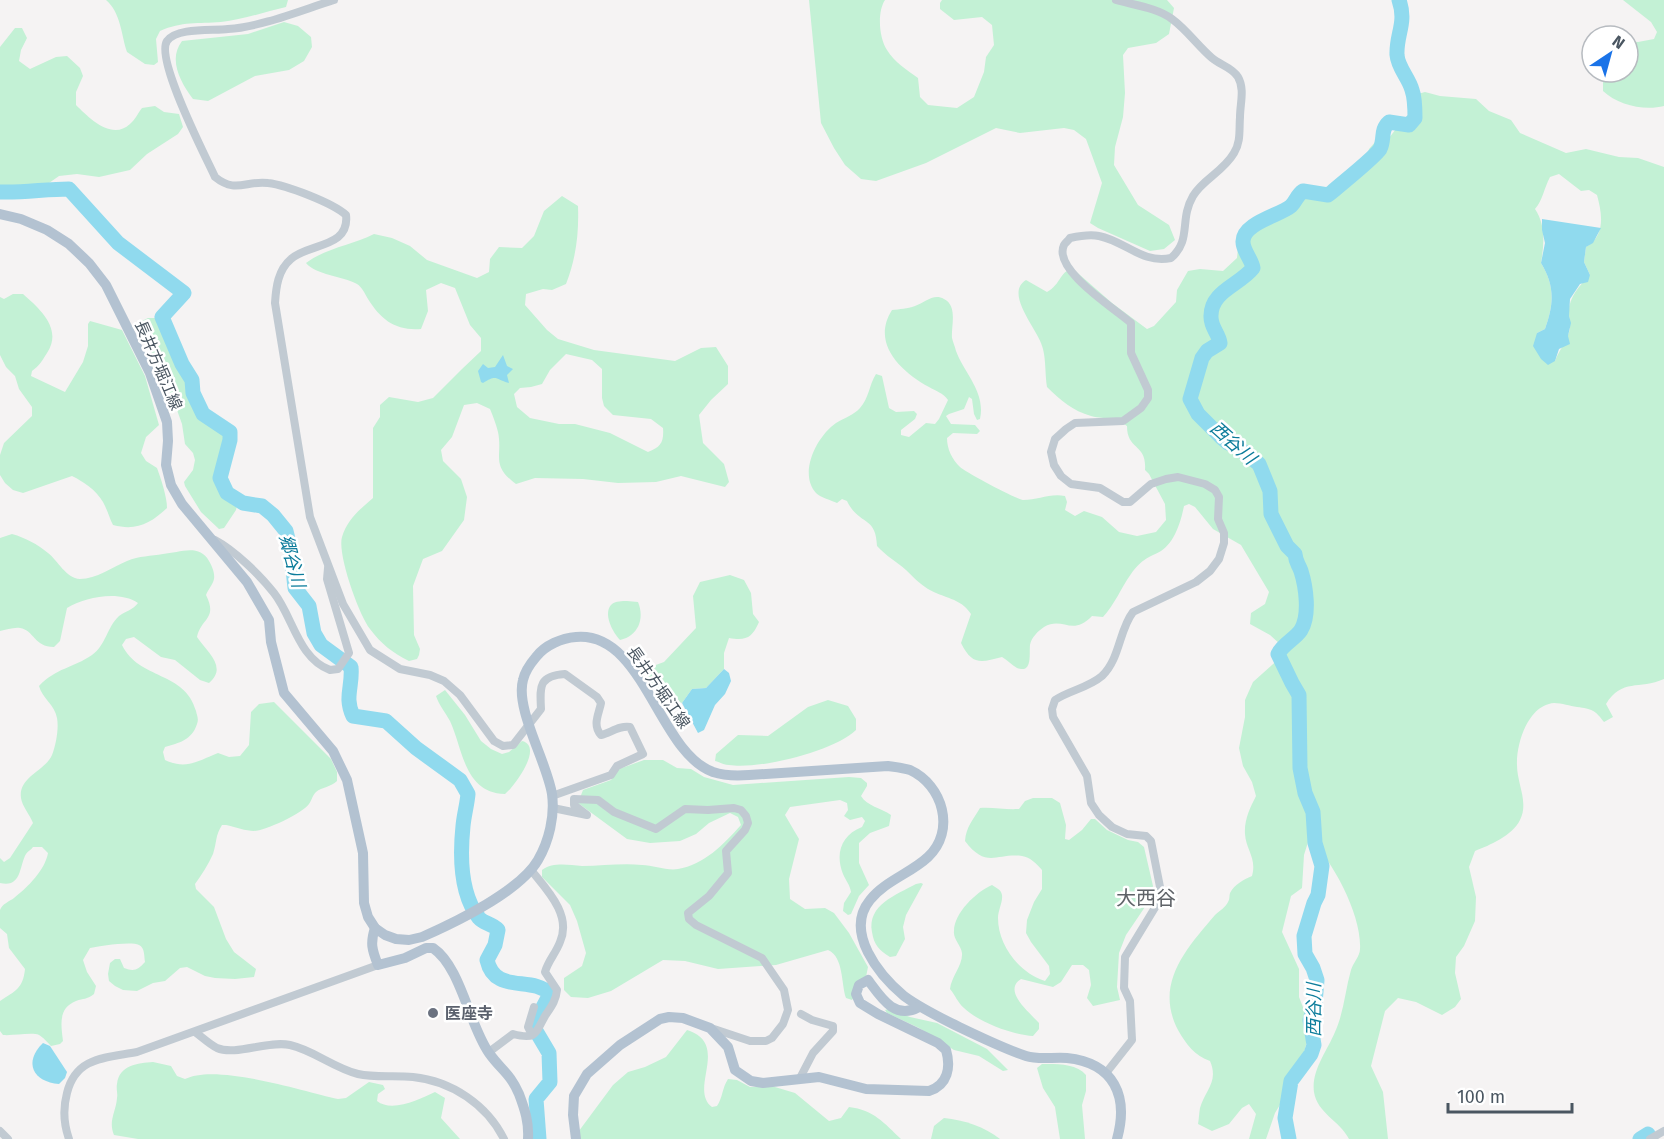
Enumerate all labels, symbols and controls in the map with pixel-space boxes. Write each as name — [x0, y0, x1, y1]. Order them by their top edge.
north arrow — [1580, 24, 1640, 84]
text: N — [1609, 31, 1628, 53]
street label: 長井方堀江線 — [131, 317, 186, 413]
water label: 西谷川 — [1206, 417, 1262, 471]
water label: 郷谷川 — [274, 532, 310, 592]
street label: 長井方堀江線 — [623, 643, 694, 732]
district label: 大西谷 — [1116, 886, 1176, 910]
water label: 西谷川 — [1303, 981, 1325, 1037]
place label: 医座寺 — [445, 1004, 493, 1023]
marker: 医座寺 — [426, 1006, 440, 1020]
scale bar — [1448, 1076, 1572, 1114]
text: 100 m — [1457, 1086, 1505, 1108]

